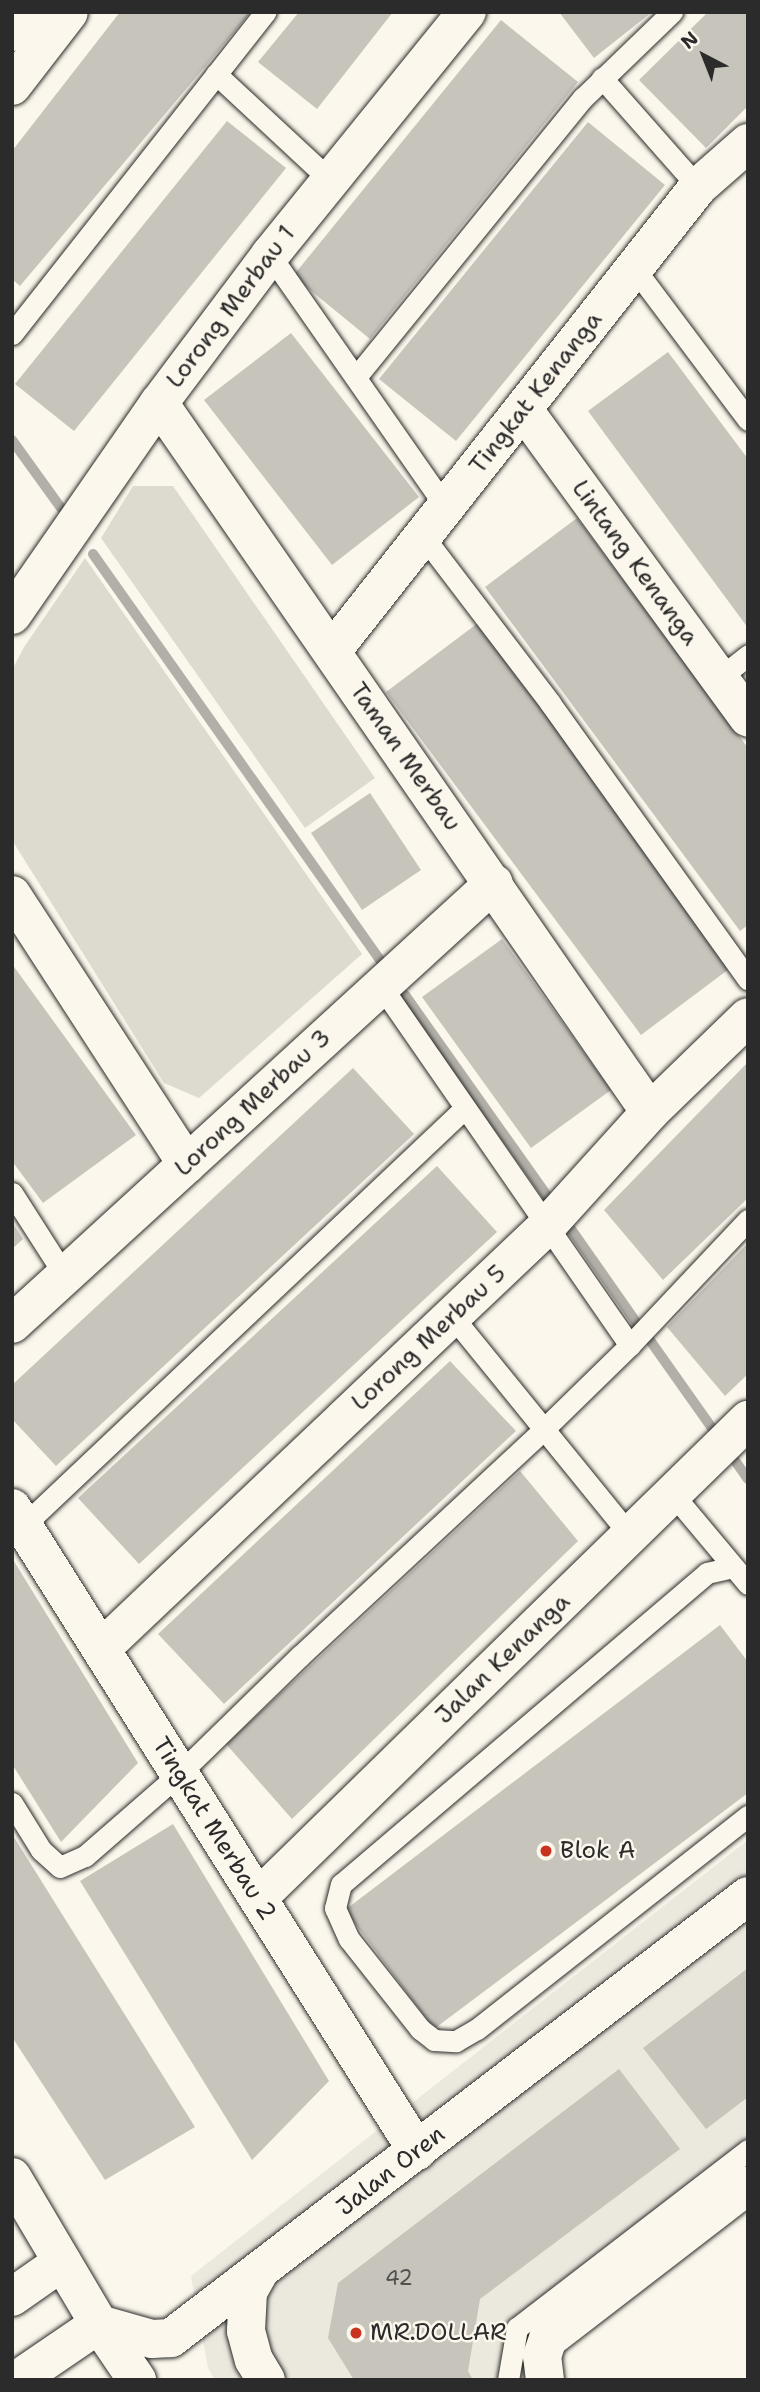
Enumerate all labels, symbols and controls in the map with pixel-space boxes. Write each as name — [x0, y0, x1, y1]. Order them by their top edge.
north arrow — [669, 21, 739, 91]
text: N — [676, 26, 704, 54]
street label: Lorong Merbau 1 — [160, 220, 302, 394]
street label: Tingkat Kenanga — [464, 306, 608, 480]
street label: Lintang Kenanga — [565, 475, 705, 651]
street label: Taman Merbau — [343, 677, 467, 837]
street label: Lorong Merbau 3 — [169, 1023, 337, 1183]
street label: Lorong Merbau 5 — [346, 1259, 512, 1417]
street label: Jalan Kenanga — [430, 1588, 576, 1730]
street label: Tingkat Merbau 2 — [146, 1732, 282, 1926]
place label: Blok A — [560, 1837, 635, 1865]
marker: Blok A — [538, 1843, 554, 1859]
street label: Jalan Oren — [331, 2120, 451, 2222]
house number: 42 — [385, 2265, 413, 2291]
place label: MR.DOLLAR — [370, 2319, 507, 2347]
marker: MR.DOLLAR — [348, 2325, 364, 2341]

